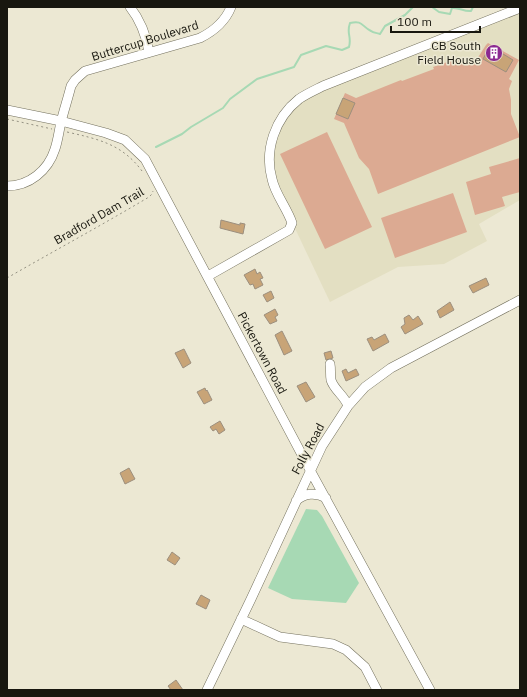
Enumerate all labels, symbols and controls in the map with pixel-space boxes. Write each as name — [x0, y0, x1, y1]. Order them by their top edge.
scale bar — [391, 8, 480, 34]
text: 100 m — [397, 14, 432, 29]
street label: Buttercup Boulevard — [90, 17, 200, 64]
place label: CB South Field House — [417, 38, 481, 67]
building icon: CB South Field House — [484, 43, 504, 63]
street label: Bradford Dam Trail — [51, 184, 146, 247]
street label: Pickertown Road — [235, 309, 290, 396]
street label: Folly Road — [288, 421, 327, 477]

